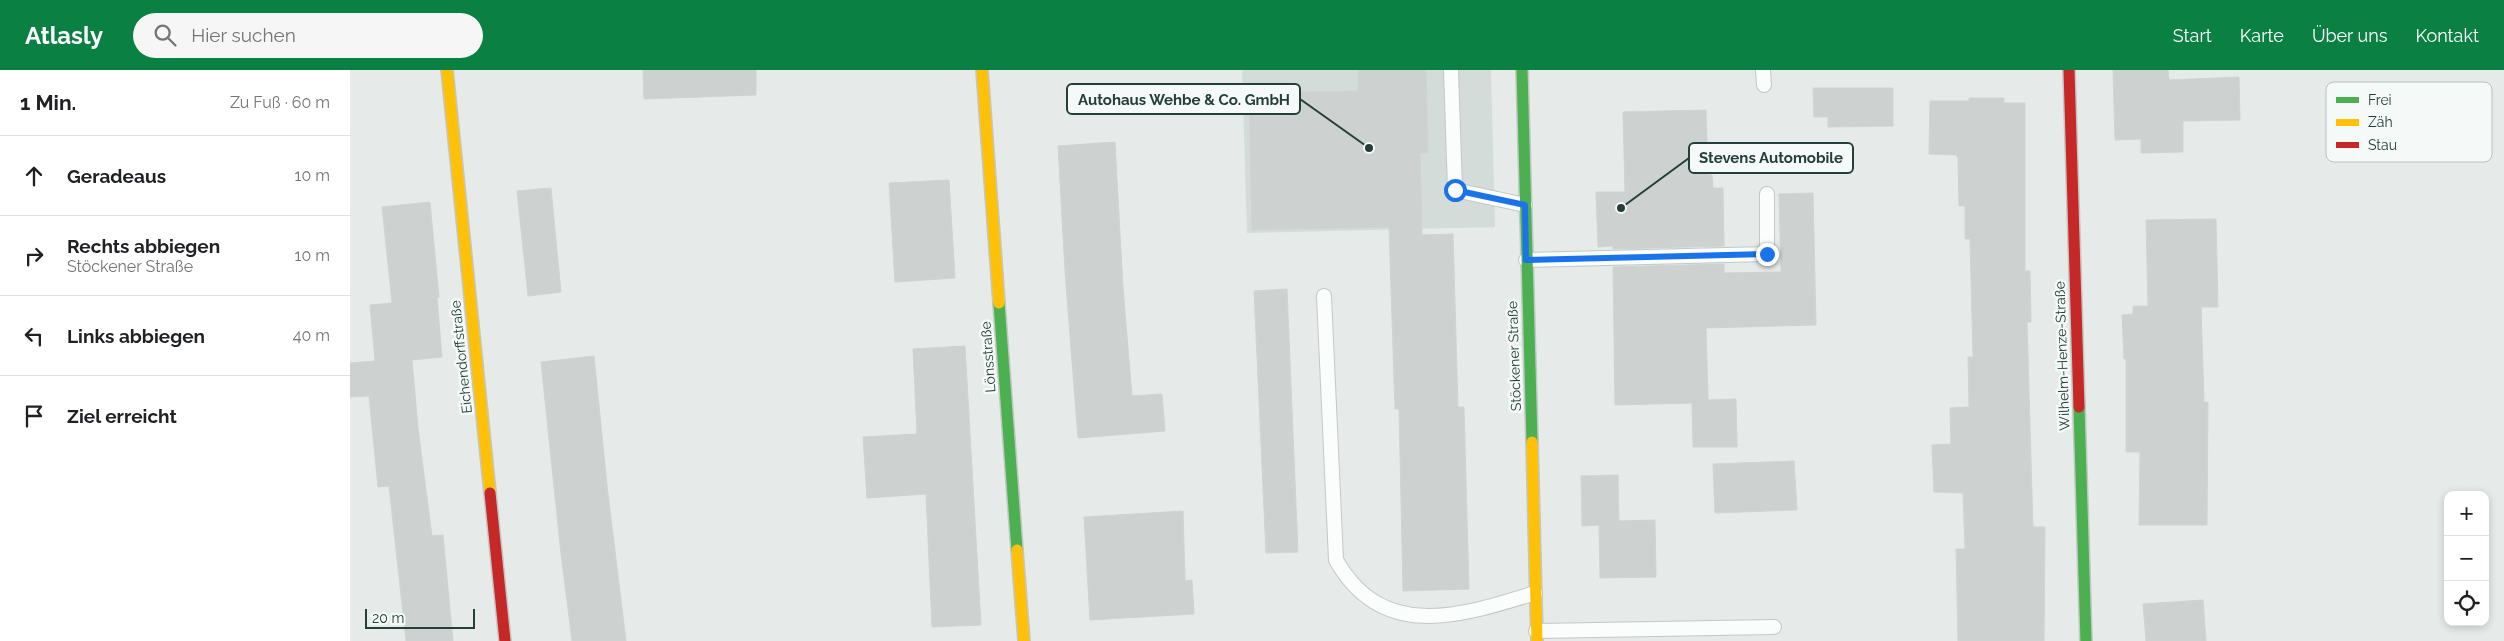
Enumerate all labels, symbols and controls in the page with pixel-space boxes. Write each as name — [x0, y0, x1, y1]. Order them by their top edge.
search box — [133, 13, 483, 58]
text: Atlasly — [25, 21, 103, 50]
icon: search — [151, 21, 179, 49]
text: Hier suchen — [191, 24, 296, 46]
text: Start — [2173, 25, 2212, 46]
text: Karte — [2240, 25, 2284, 46]
text: Über uns — [2312, 25, 2387, 46]
text: Kontakt — [2415, 25, 2479, 46]
legend — [2326, 82, 2492, 162]
callout: Autohaus Wehbe & Co. GmbH — [1067, 84, 1300, 114]
text: 1 Min. — [20, 90, 76, 115]
text: Autohaus Wehbe & Co. GmbH — [1078, 91, 1290, 109]
text: Frei — [2368, 92, 2392, 108]
text: Zu Fuß · 60 m — [230, 93, 330, 112]
text: Zäh — [2368, 114, 2393, 130]
text: Stau — [2368, 137, 2397, 153]
callout: Stevens Automobile — [1689, 143, 1853, 173]
text: Stevens Automobile — [1699, 149, 1843, 167]
icon: ahead — [20, 162, 48, 190]
text: Geradeaus — [67, 165, 166, 187]
text: 10 m — [295, 166, 330, 185]
route start — [1444, 179, 1467, 202]
text: Rechts abbiegen — [67, 235, 220, 257]
icon: right — [20, 242, 48, 270]
route end — [1756, 243, 1779, 266]
text: 10 m — [295, 246, 330, 265]
text: Stöckener Straße — [67, 257, 193, 276]
street label: Wilhelm-Henze-Straße — [2051, 281, 2073, 431]
street label: Eichendorffstraße — [447, 300, 475, 414]
street label: Stöckener Straße — [1504, 301, 1524, 411]
street label: Lönsstraße — [978, 321, 998, 393]
icon: left — [20, 322, 48, 350]
text: Links abbiegen — [67, 325, 205, 347]
text: 40 m — [293, 326, 330, 345]
icon: arrive — [20, 402, 48, 430]
text: Ziel erreicht — [67, 405, 177, 427]
map controls — [2444, 491, 2489, 626]
button: + — [2444, 491, 2489, 536]
button: − — [2444, 536, 2489, 581]
button: locate — [2444, 581, 2489, 626]
scale bar — [365, 606, 475, 629]
text: 20 m — [372, 610, 404, 626]

